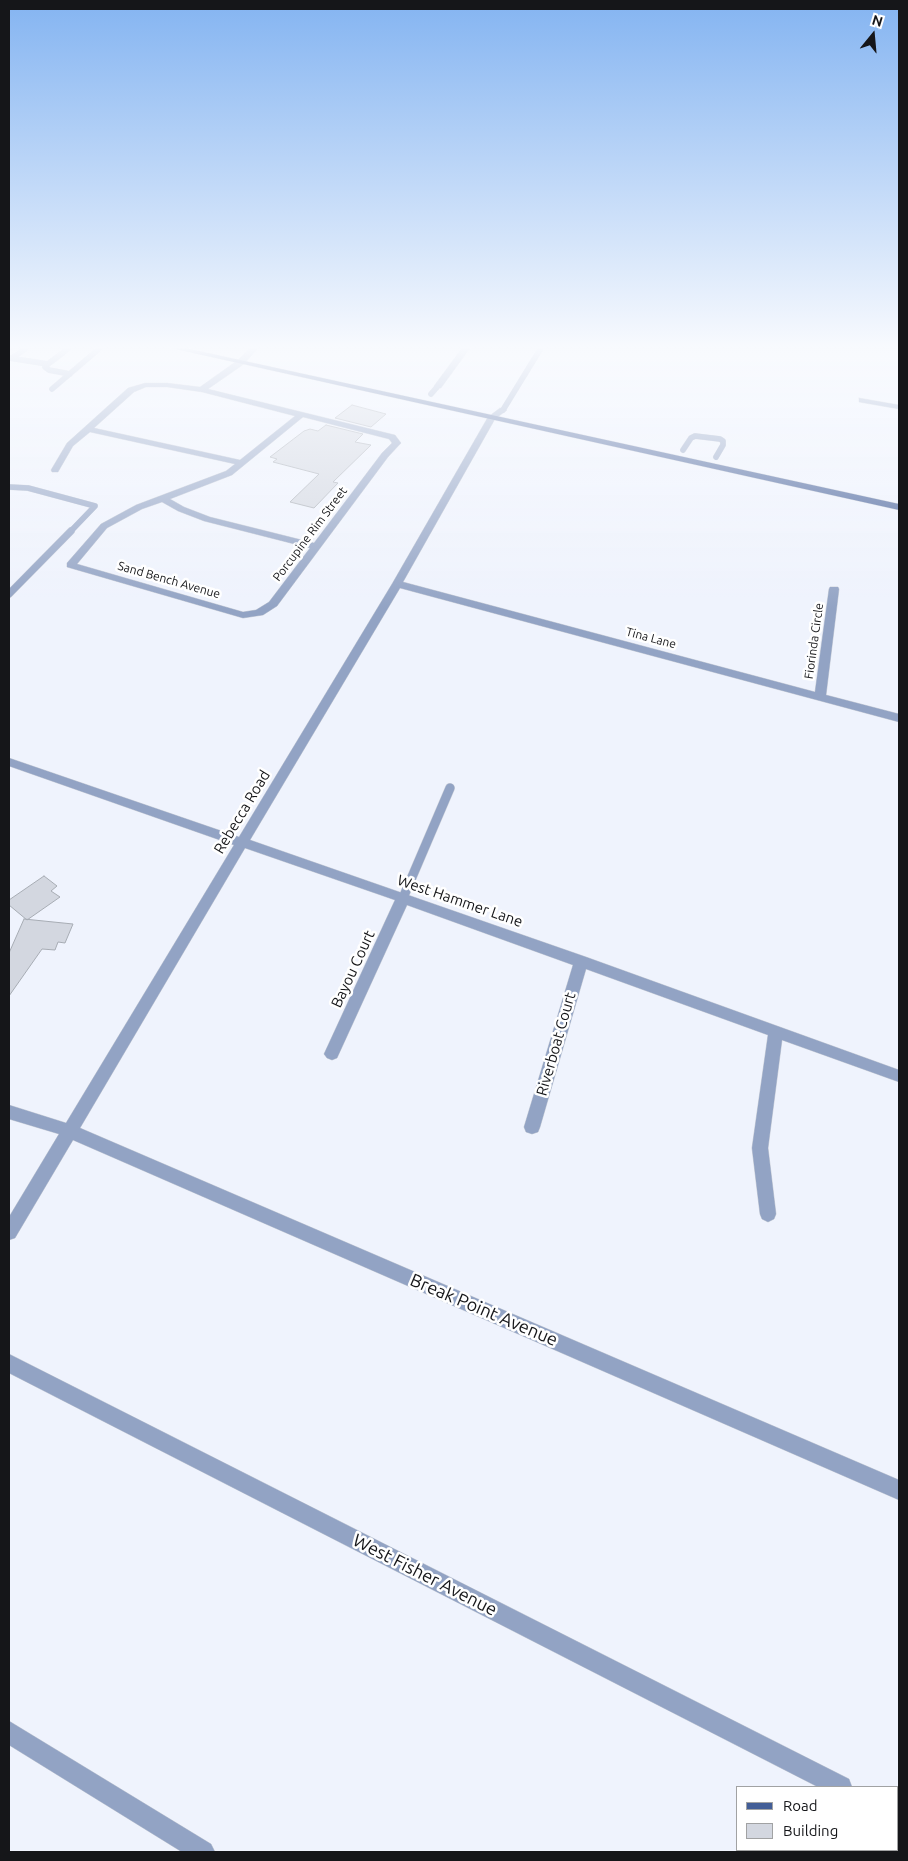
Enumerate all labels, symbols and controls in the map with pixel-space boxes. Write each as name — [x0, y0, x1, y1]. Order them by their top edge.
north arrow — [848, 10, 898, 60]
text: N — [870, 11, 885, 30]
street label: Porcupine Rim Street — [270, 484, 350, 584]
street label: Sand Bench Avenue — [116, 558, 222, 602]
street label: Fiorinda Circle — [802, 602, 826, 680]
street label: Tina Lane — [624, 624, 678, 652]
street label: Rebecca Road — [210, 767, 274, 857]
street label: West Hammer Lane — [395, 871, 525, 931]
street label: Bayou Court — [327, 927, 379, 1011]
street label: Riverboat Court — [533, 990, 579, 1098]
street label: Break Point Avenue — [407, 1269, 561, 1351]
street label: West Fisher Avenue — [349, 1529, 501, 1621]
legend — [736, 1786, 898, 1851]
text: Road — [783, 1797, 818, 1814]
text: Building — [783, 1822, 838, 1839]

